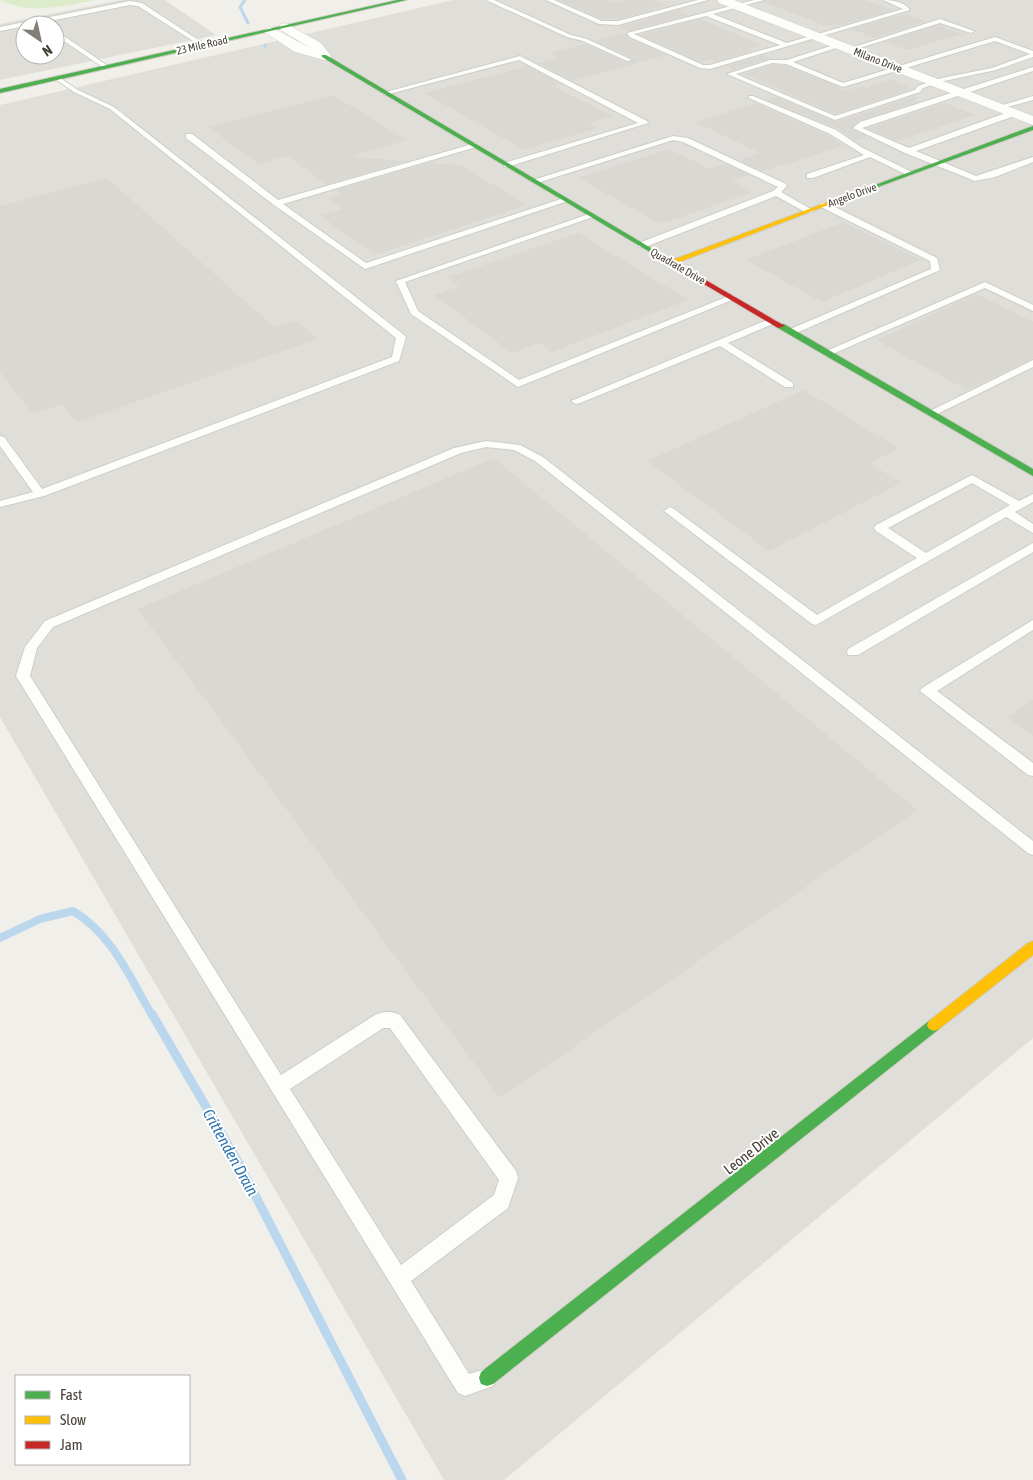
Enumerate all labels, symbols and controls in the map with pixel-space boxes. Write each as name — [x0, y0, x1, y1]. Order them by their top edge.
north arrow — [15, 15, 65, 65]
street label: 23 Mile Road — [175, 33, 229, 57]
text: N — [39, 42, 55, 60]
street label: Milano Drive — [852, 45, 904, 75]
street label: Angelo Drive — [826, 181, 878, 209]
street label: Quadrate Drive — [649, 246, 707, 286]
water label: Crittenden Drain — [200, 1105, 262, 1199]
street label: Leone Drive — [720, 1124, 782, 1178]
legend — [15, 1375, 190, 1465]
text: Fast — [60, 1386, 82, 1403]
text: Slow — [60, 1411, 86, 1428]
text: Jam — [60, 1436, 83, 1453]

